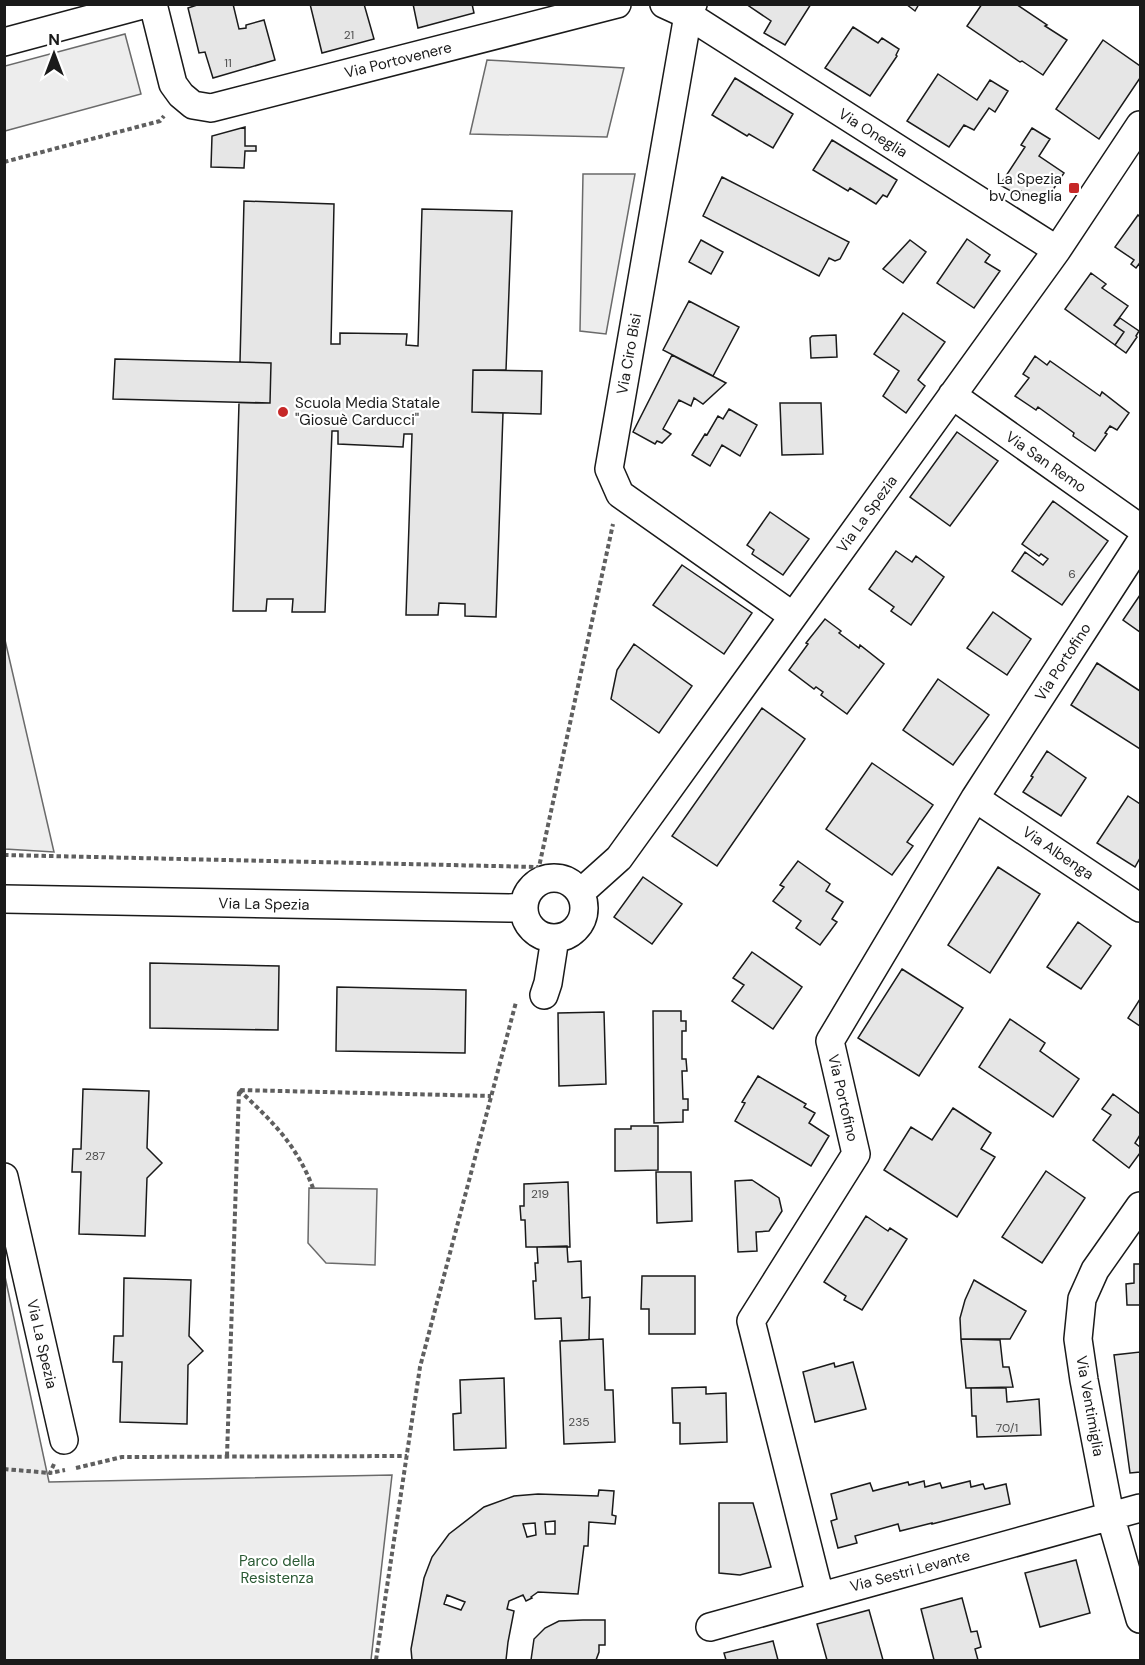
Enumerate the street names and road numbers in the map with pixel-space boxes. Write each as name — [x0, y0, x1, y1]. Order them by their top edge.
street label: Via Portovenere — [342, 37, 454, 83]
street label: Via Oneglia — [835, 104, 911, 162]
street label: Via Ciro Bisi — [612, 312, 646, 396]
street label: Via San Remo — [1002, 427, 1091, 497]
street label: Via La Spezia — [832, 471, 902, 557]
street label: Via Portofino — [1030, 619, 1096, 705]
street label: Via Albenga — [1018, 822, 1098, 884]
street label: Via La Spezia — [218, 893, 310, 915]
street label: Via Portofino — [823, 1052, 863, 1144]
street label: Via La Spezia — [22, 1297, 62, 1391]
street label: Via Ventimiglia — [1071, 1354, 1109, 1458]
street label: Via Sestri Levante — [848, 1545, 972, 1597]

